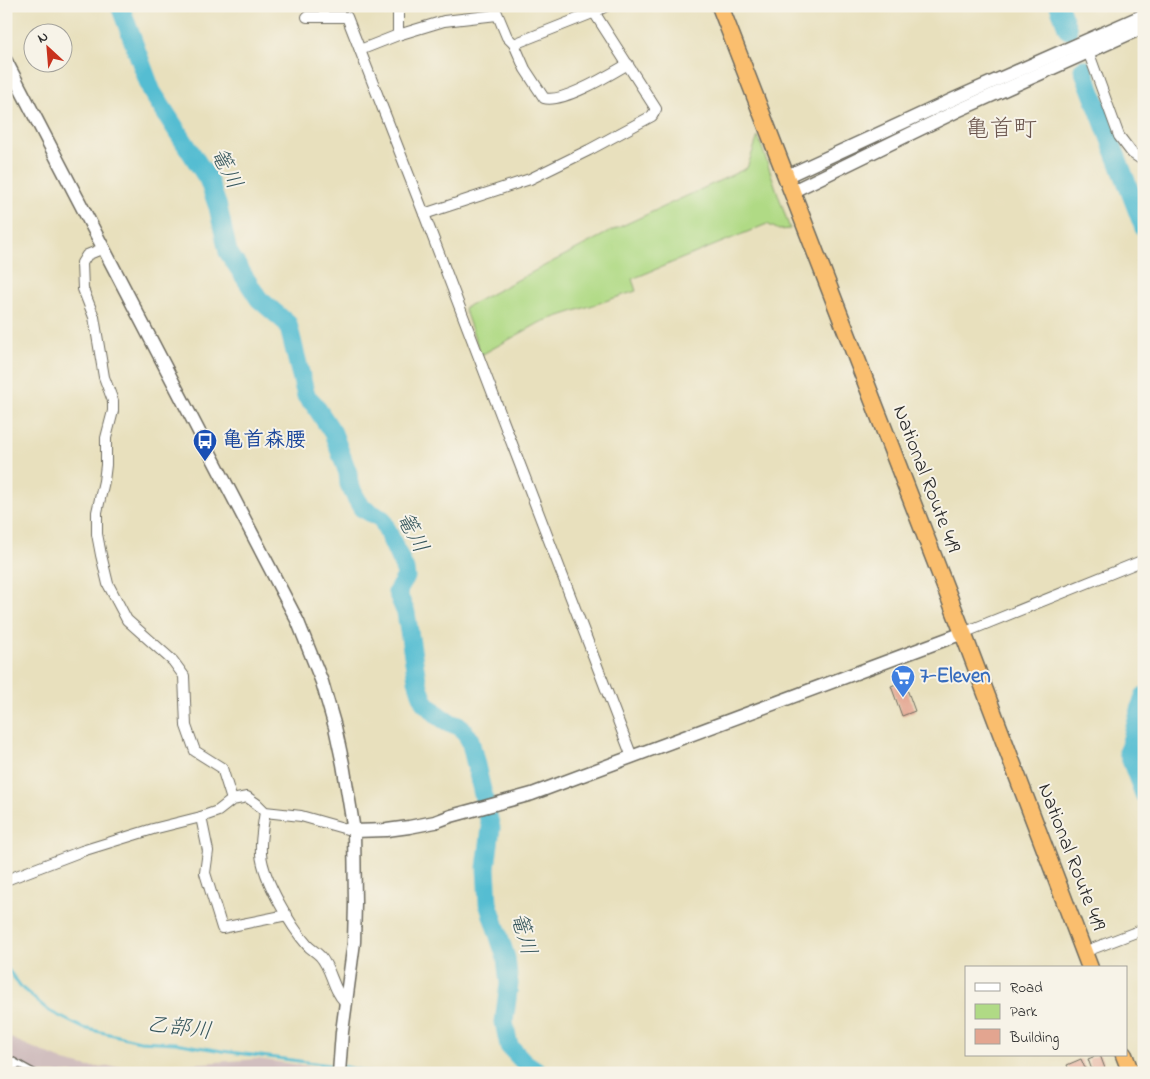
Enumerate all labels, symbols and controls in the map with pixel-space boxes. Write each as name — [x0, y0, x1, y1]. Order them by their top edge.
north arrow — [22, 22, 72, 72]
text: N — [34, 26, 52, 49]
district label: 亀首町 — [965, 113, 1037, 148]
water label: 篭川 — [201, 142, 249, 196]
street label: National Route 419 — [884, 401, 968, 558]
place label: 亀首森腰 — [222, 426, 306, 456]
bus stop icon: 亀首森腰 — [192, 428, 218, 462]
water label: 篭川 — [387, 506, 435, 560]
place label: 7-Eleven — [920, 662, 991, 692]
supermarket icon: 7-Eleven — [890, 664, 916, 698]
street label: National Route 419 — [1029, 779, 1113, 936]
water label: 篭川 — [501, 908, 543, 960]
legend — [965, 966, 1128, 1056]
text: Road — [1010, 977, 1043, 999]
text: Park — [1010, 1001, 1038, 1023]
water label: 乙部川 — [144, 1009, 214, 1049]
text: Building — [1009, 1027, 1059, 1050]

